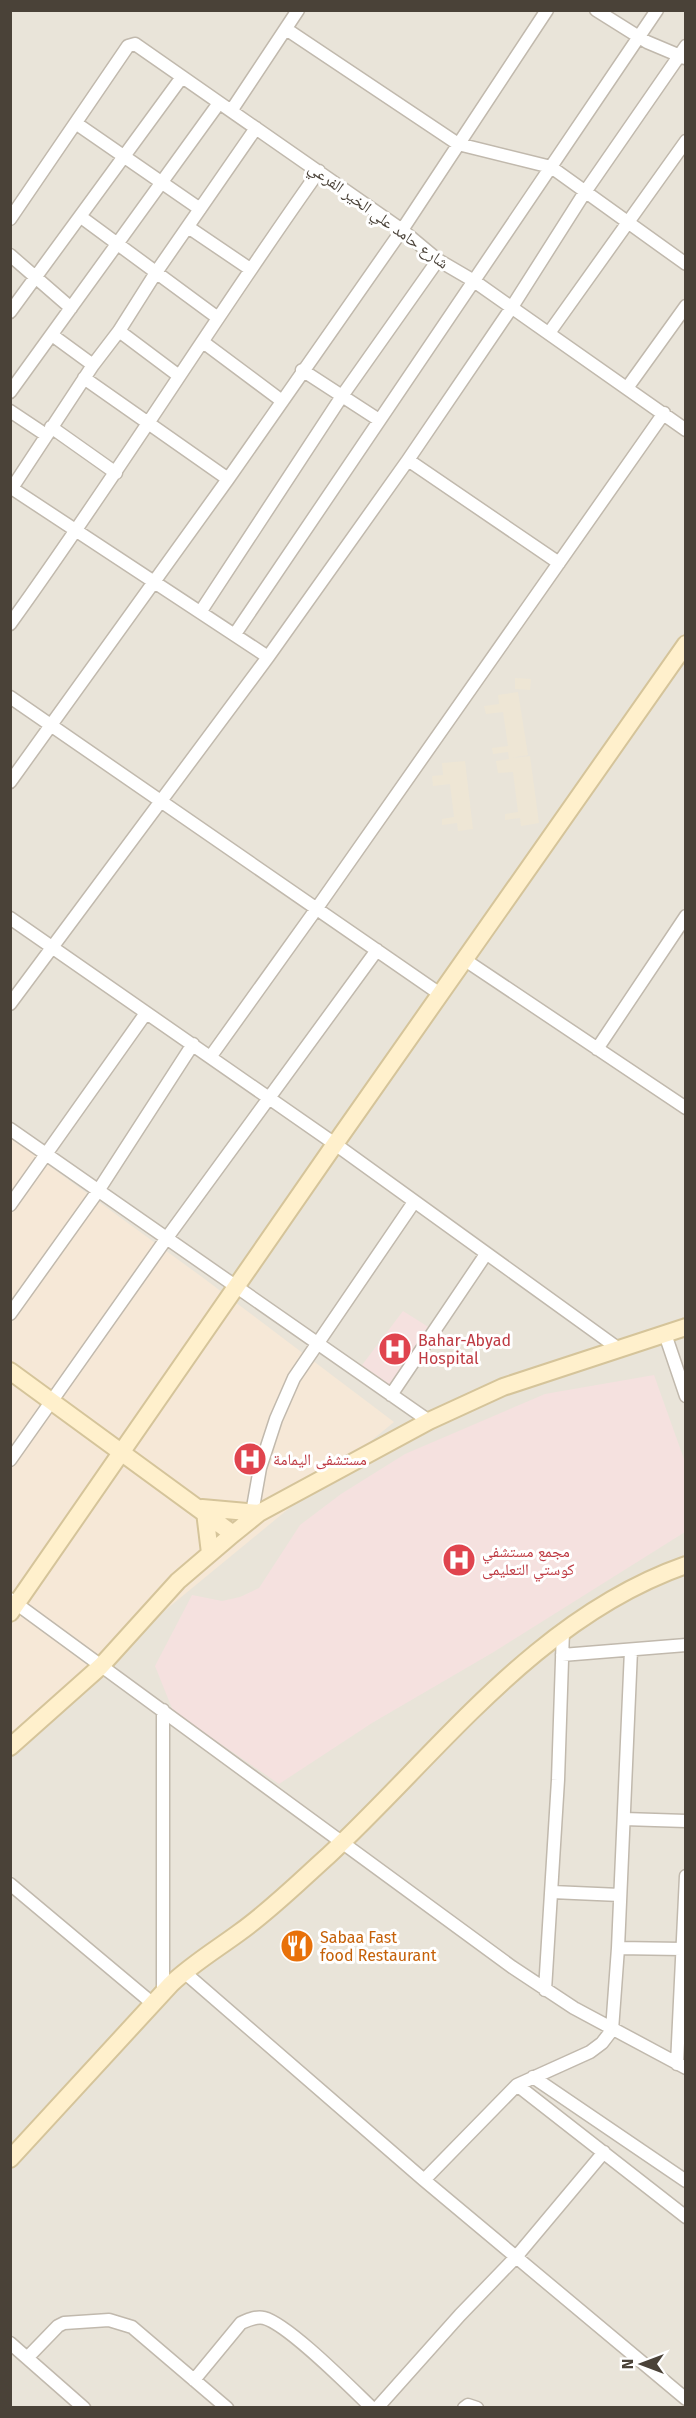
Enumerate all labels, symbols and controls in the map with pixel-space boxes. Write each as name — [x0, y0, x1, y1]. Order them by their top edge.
street label: شارع حامد علي الخير الفرعي — [303, 158, 452, 275]
hospital icon: Bahar-Abyad Hospital — [377, 1331, 413, 1367]
place label: Bahar-Abyad Hospital — [418, 1331, 511, 1368]
hospital icon: مستشفى اليمامة — [232, 1441, 268, 1477]
place label: مستشفى اليمامة — [273, 1450, 367, 1470]
hospital icon: مجمع مستشفي كوستي التعليمى — [441, 1542, 477, 1578]
place label: مجمع مستشفي كوستي التعليمى — [482, 1542, 575, 1582]
restaurant icon: Sabaa Fast food Restaurant — [279, 1928, 315, 1964]
place label: Sabaa Fast food Restaurant — [320, 1928, 437, 1965]
north arrow — [612, 2334, 672, 2394]
text: N — [618, 2359, 637, 2369]

